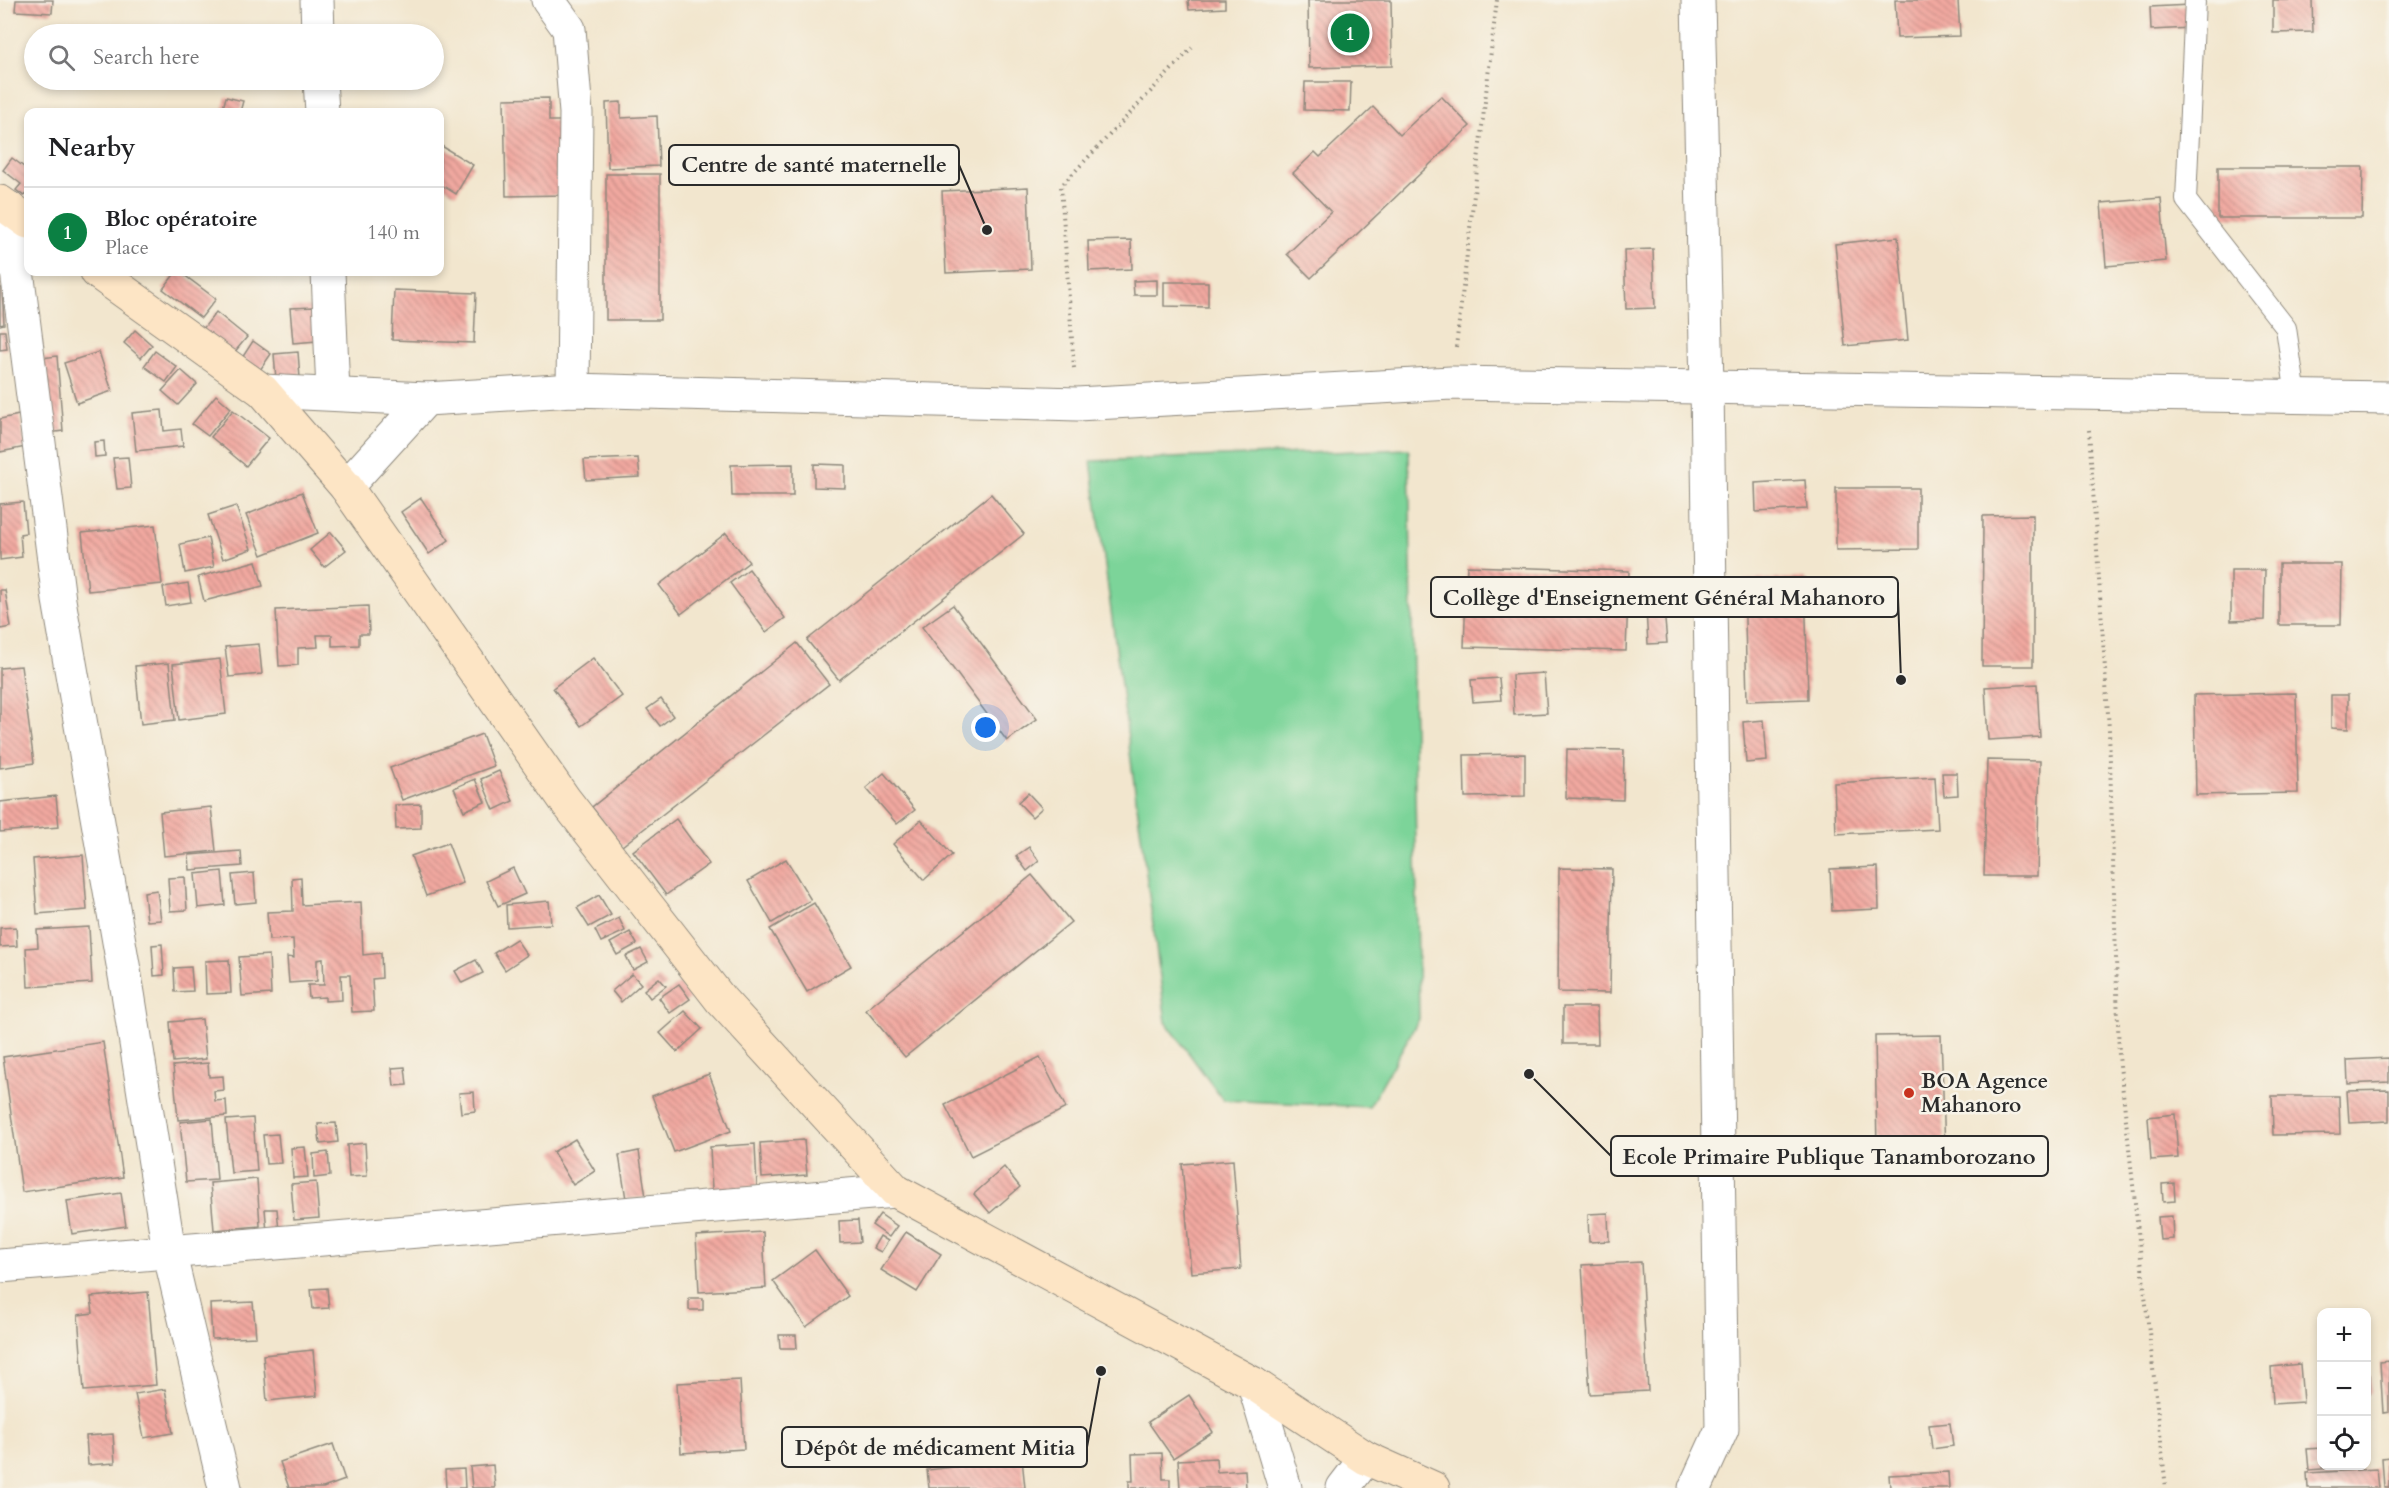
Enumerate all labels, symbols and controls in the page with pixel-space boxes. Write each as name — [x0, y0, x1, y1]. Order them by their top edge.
pin: 1 — [1330, 10, 1370, 56]
search box — [24, 24, 444, 90]
icon: search — [45, 41, 78, 74]
text: Search here — [93, 42, 200, 72]
text: Nearby — [48, 130, 136, 165]
callout: Centre de santé maternelle — [669, 145, 959, 185]
text: Centre de santé maternelle — [681, 150, 947, 180]
text: Bloc opératoire — [105, 204, 258, 234]
text: 1 — [62, 219, 73, 246]
text: 140 m — [367, 219, 420, 246]
text: Place — [105, 234, 149, 261]
callout: Collège d'Enseignement Général Mahanoro — [1431, 577, 1898, 617]
text: Collège d'Enseignement Général Mahanoro — [1443, 583, 1885, 613]
your location — [971, 713, 1000, 742]
place label: BOA Agence Mahanoro — [1921, 1067, 2048, 1120]
marker: BOA Agence Mahanoro — [1902, 1086, 1916, 1100]
callout: Ecole Primaire Publique Tanamborozano — [1611, 1136, 2048, 1176]
text: Ecole Primaire Publique Tanamborozano — [1622, 1142, 2036, 1172]
map controls — [2317, 1308, 2371, 1470]
button: + — [2317, 1308, 2371, 1362]
button: − — [2317, 1362, 2371, 1416]
button: locate — [2317, 1416, 2371, 1470]
callout: Dépôt de médicament Mitia — [782, 1427, 1087, 1467]
text: Dépôt de médicament Mitia — [795, 1433, 1075, 1463]

